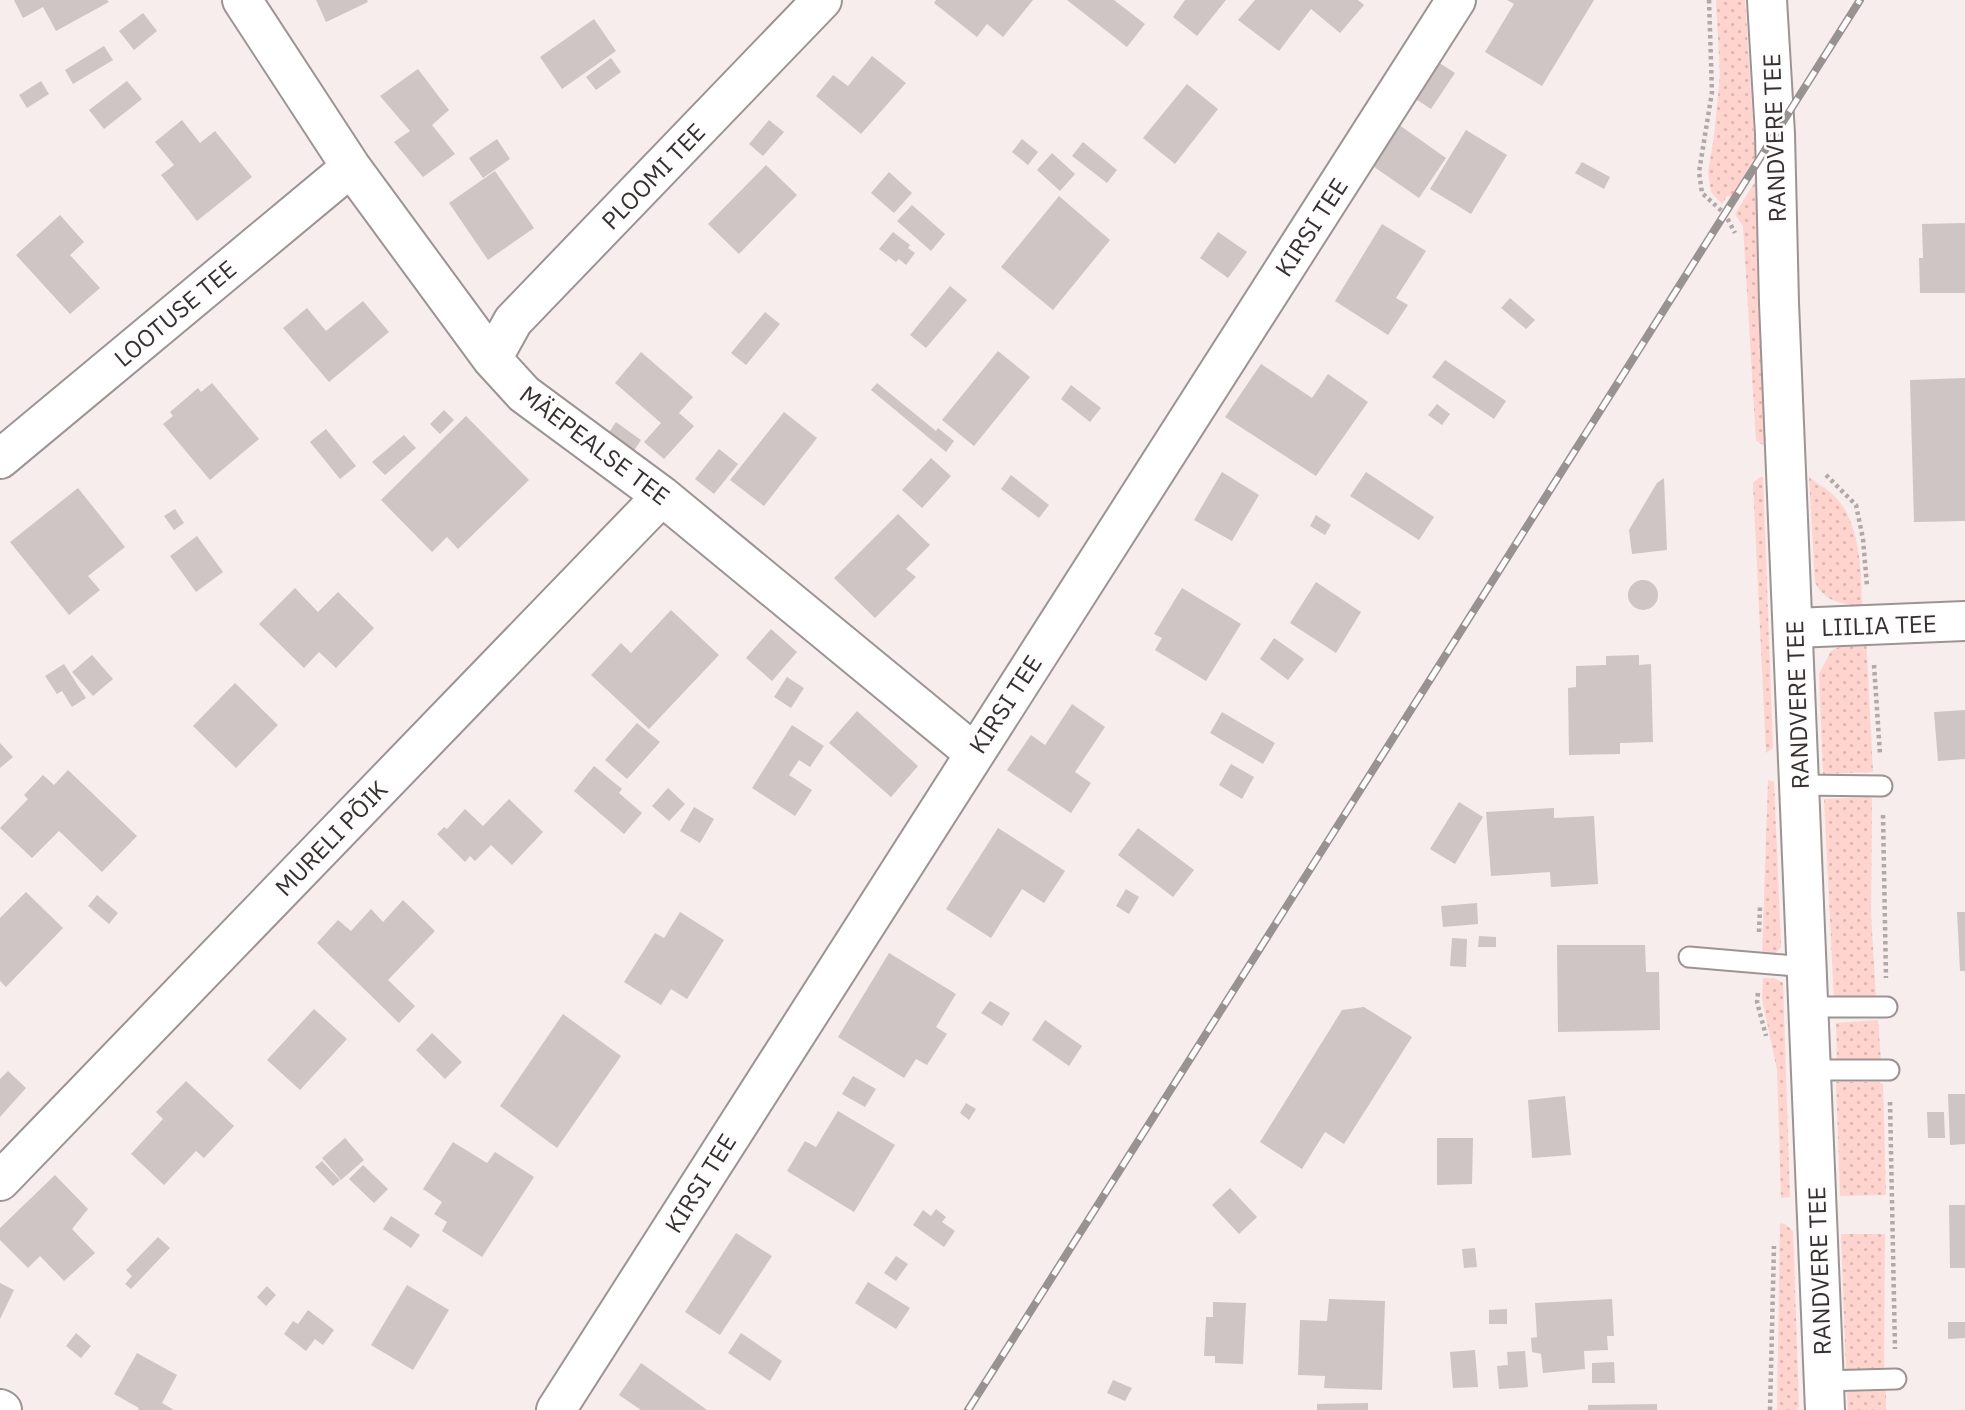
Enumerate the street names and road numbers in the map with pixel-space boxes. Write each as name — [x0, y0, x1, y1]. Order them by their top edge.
street label: RANDVERE TEE — [1755, 53, 1793, 223]
street label: PLOOMI TEE — [594, 116, 712, 236]
street label: KIRSI TEE — [1267, 172, 1355, 282]
street label: LOOTUSE TEE — [107, 252, 243, 374]
street label: MÄEPEALSE TEE — [513, 378, 677, 512]
street label: LIILIA TEE — [1821, 607, 1937, 643]
street label: RANDVERE TEE — [1778, 620, 1816, 790]
street label: KIRSI TEE — [961, 649, 1049, 759]
street label: MURELI PÕIK — [268, 773, 394, 903]
street label: KIRSI TEE — [657, 1127, 743, 1239]
street label: RANDVERE TEE — [1800, 1186, 1838, 1356]

